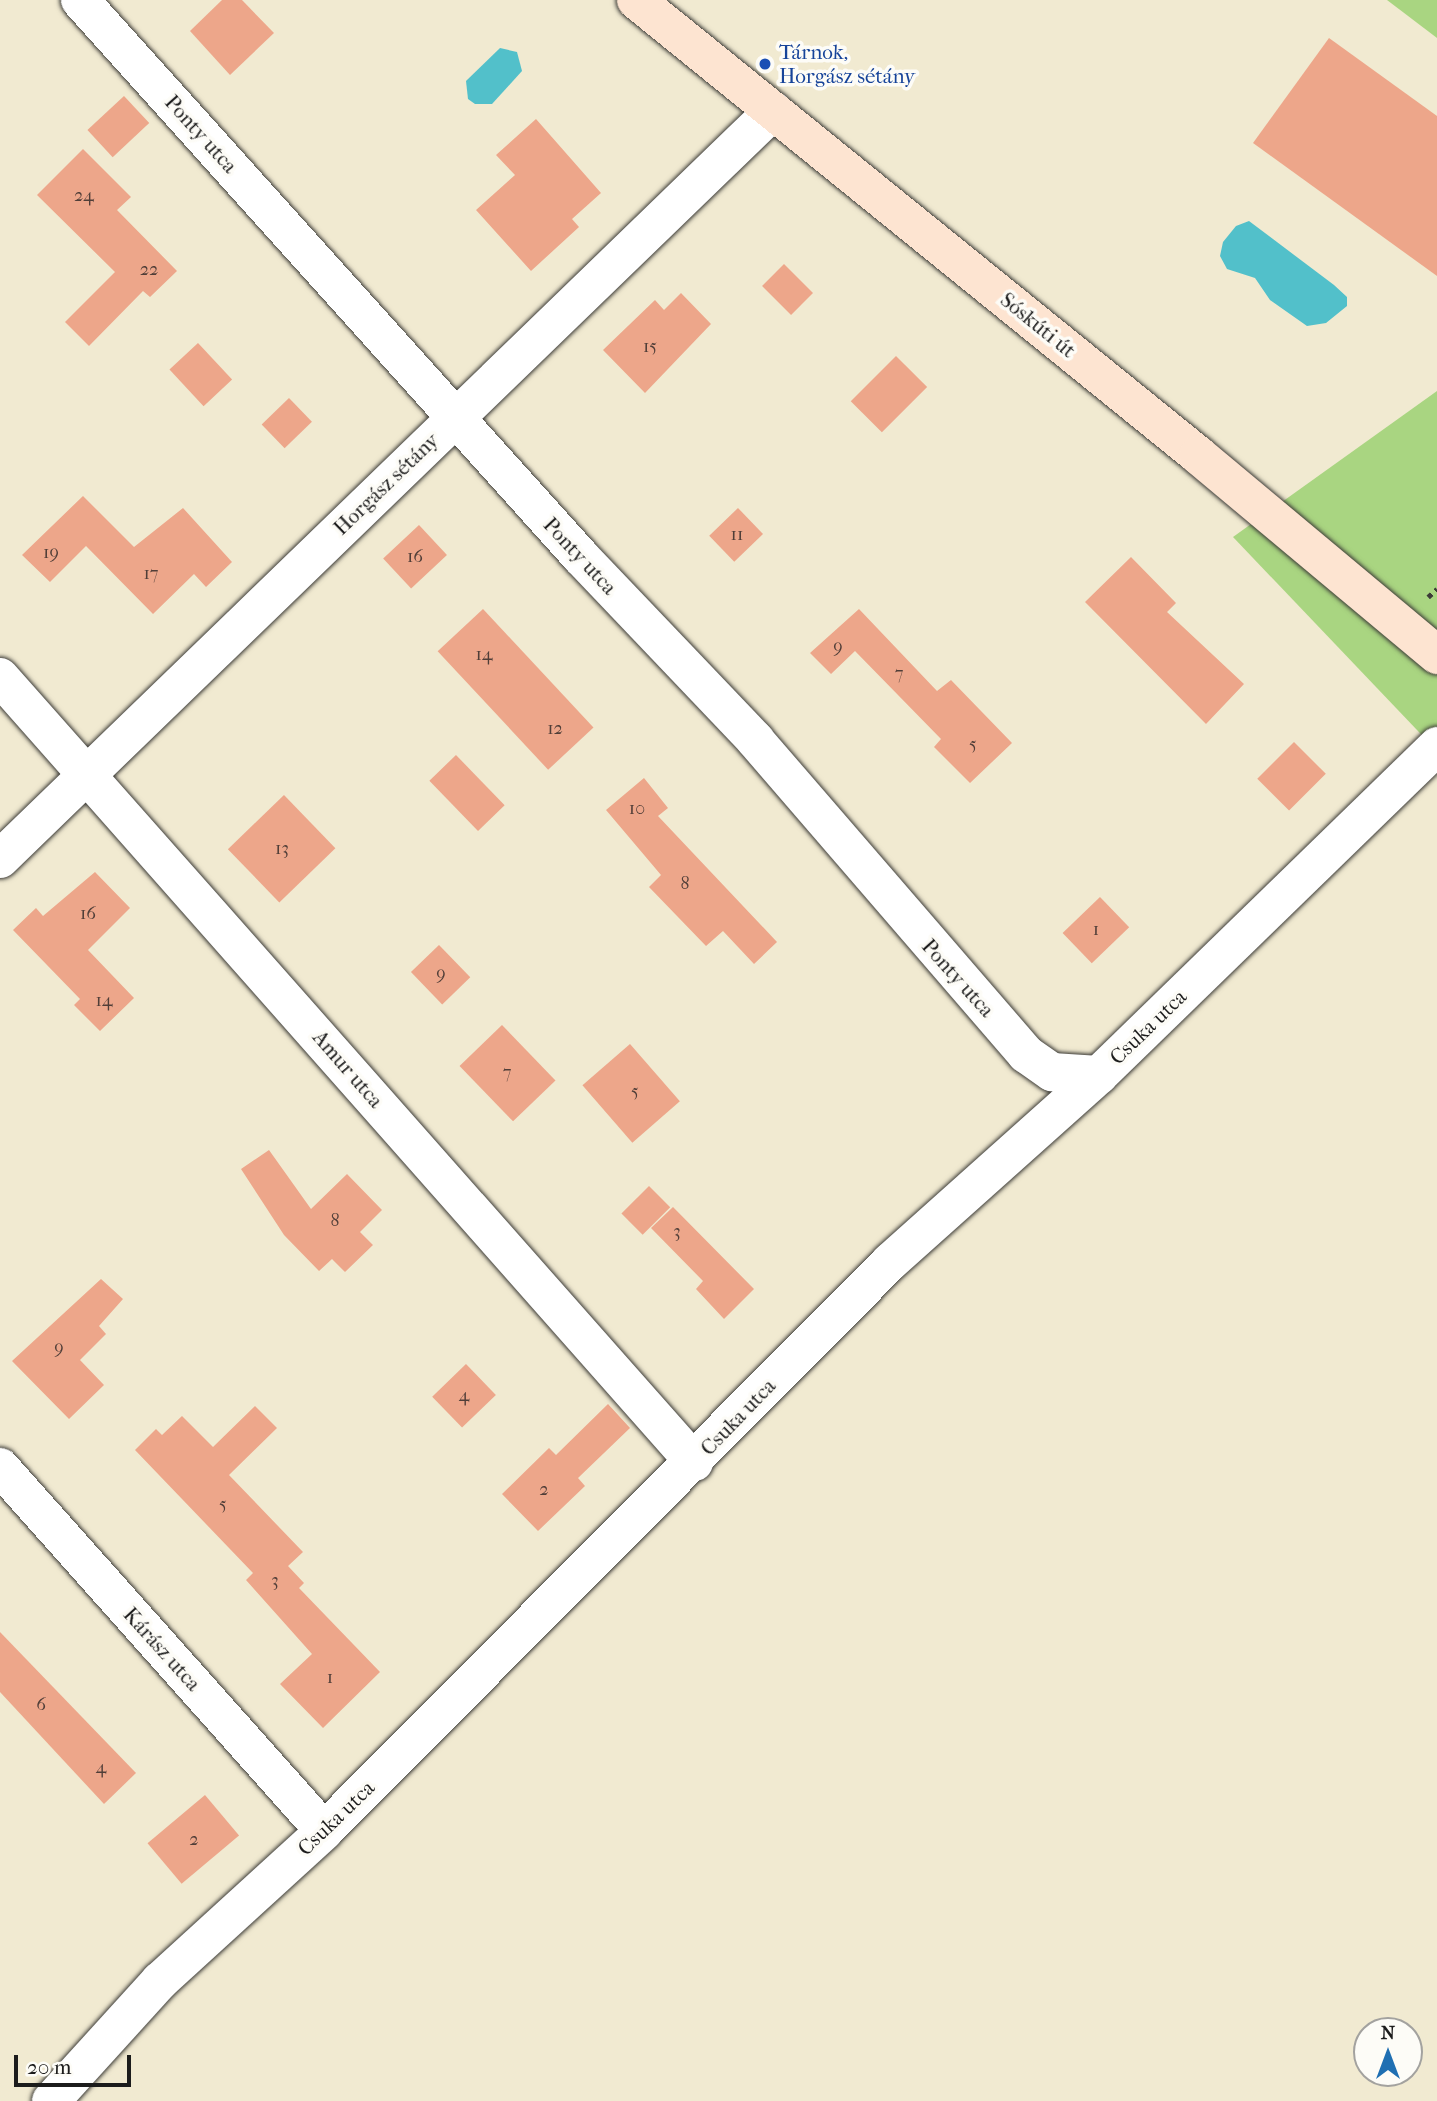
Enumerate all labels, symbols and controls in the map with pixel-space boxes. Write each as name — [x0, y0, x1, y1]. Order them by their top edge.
place label: Tárnok, Horgász sétány — [779, 39, 915, 89]
marker: Tárnok, Horgász sétány — [757, 56, 773, 72]
street label: Ponty utca — [159, 90, 243, 178]
house number: 24 — [74, 185, 94, 207]
house number: 22 — [140, 259, 158, 281]
street label: Sóskúti út — [995, 287, 1081, 363]
house number: 15 — [643, 336, 657, 358]
street label: Horgász sétány — [328, 428, 444, 540]
street label: Ponty utca — [538, 512, 622, 600]
house number: 11 — [731, 524, 743, 546]
house number: 19 — [43, 542, 59, 564]
house number: 16 — [407, 546, 423, 568]
house number: 17 — [143, 563, 159, 585]
house number: 9 — [833, 636, 843, 658]
house number: 14 — [475, 644, 493, 666]
house number: 7 — [895, 663, 903, 685]
house number: 12 — [547, 718, 563, 740]
house number: 5 — [969, 734, 977, 756]
house number: 10 — [629, 798, 645, 820]
house number: 13 — [275, 838, 289, 860]
house number: 8 — [680, 873, 690, 895]
house number: 16 — [80, 903, 96, 925]
house number: 1 — [1093, 919, 1099, 941]
street label: Ponty utca — [916, 934, 1000, 1022]
house number: 9 — [436, 963, 446, 985]
street label: Csuka utca — [1104, 984, 1192, 1070]
house number: 14 — [95, 990, 113, 1012]
street label: Amur utca — [308, 1025, 388, 1113]
house number: 7 — [503, 1062, 511, 1084]
house number: 5 — [631, 1081, 639, 1103]
house number: 8 — [330, 1210, 340, 1232]
house number: 3 — [673, 1221, 681, 1243]
house number: 9 — [54, 1337, 64, 1359]
street label: Csuka utca — [695, 1373, 781, 1461]
house number: 4 — [459, 1385, 469, 1407]
house number: 2 — [539, 1479, 549, 1501]
house number: 5 — [219, 1494, 227, 1516]
house number: 3 — [271, 1570, 279, 1592]
street label: Kárász utca — [118, 1602, 206, 1696]
house number: 1 — [327, 1667, 333, 1689]
house number: 6 — [36, 1694, 46, 1716]
house number: 4 — [96, 1757, 106, 1779]
street label: Csuka utca — [292, 1775, 380, 1861]
house number: 2 — [189, 1829, 199, 1851]
north arrow — [1353, 2017, 1423, 2087]
text: N — [1381, 2022, 1395, 2044]
scale bar — [18, 2042, 135, 2086]
text: 20 m — [27, 2055, 71, 2079]

